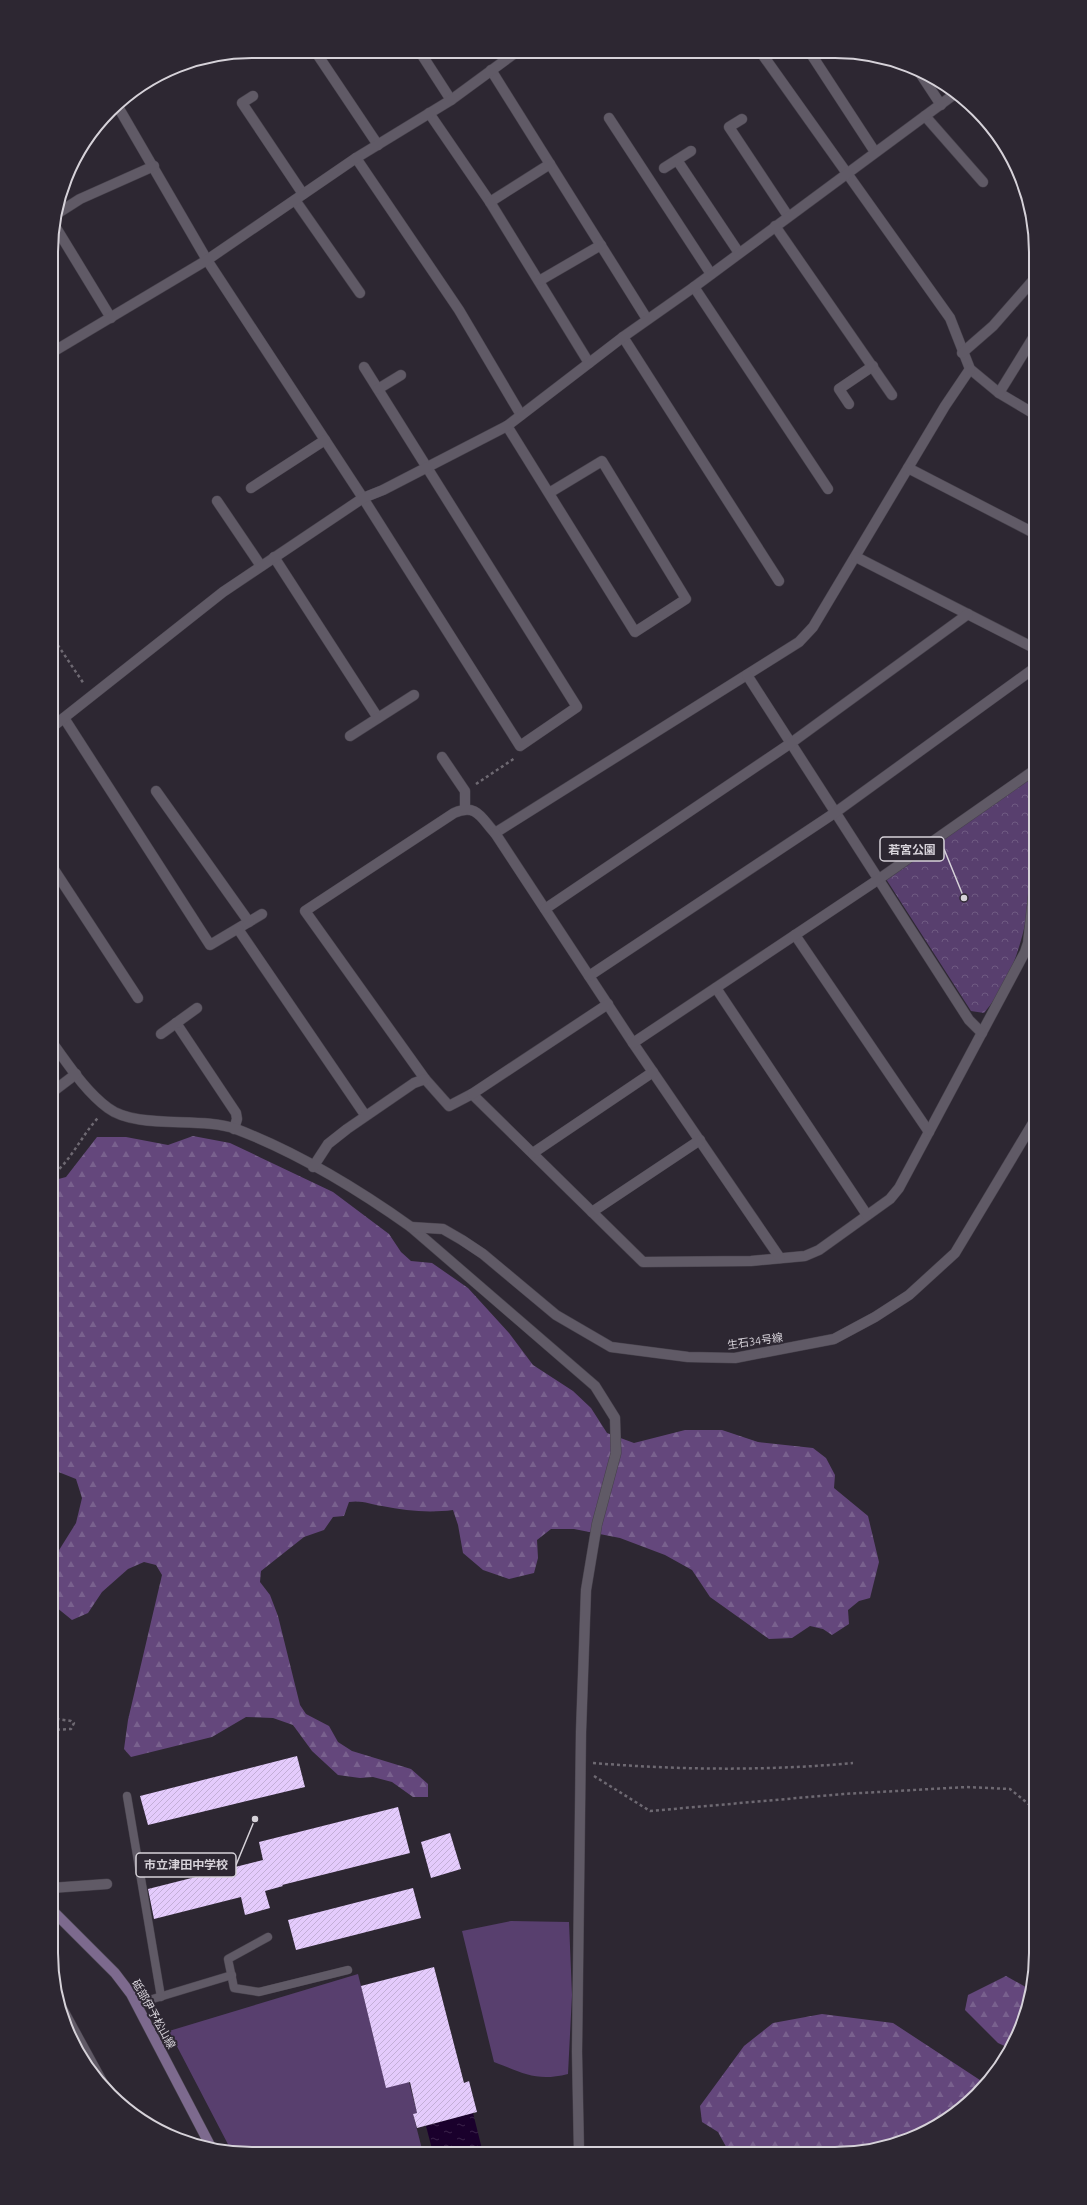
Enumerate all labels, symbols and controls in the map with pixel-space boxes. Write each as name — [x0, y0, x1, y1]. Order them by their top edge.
callout: 若宮公園 — [880, 837, 944, 861]
text: 若宮公園 — [888, 843, 936, 856]
street label: 生石34号線 — [726, 1331, 784, 1351]
callout: 市立津田中学校 — [136, 1853, 236, 1877]
text: 市立津田中学校 — [144, 1858, 228, 1871]
street label: 砥部伊予松山線 — [130, 1977, 178, 2051]

